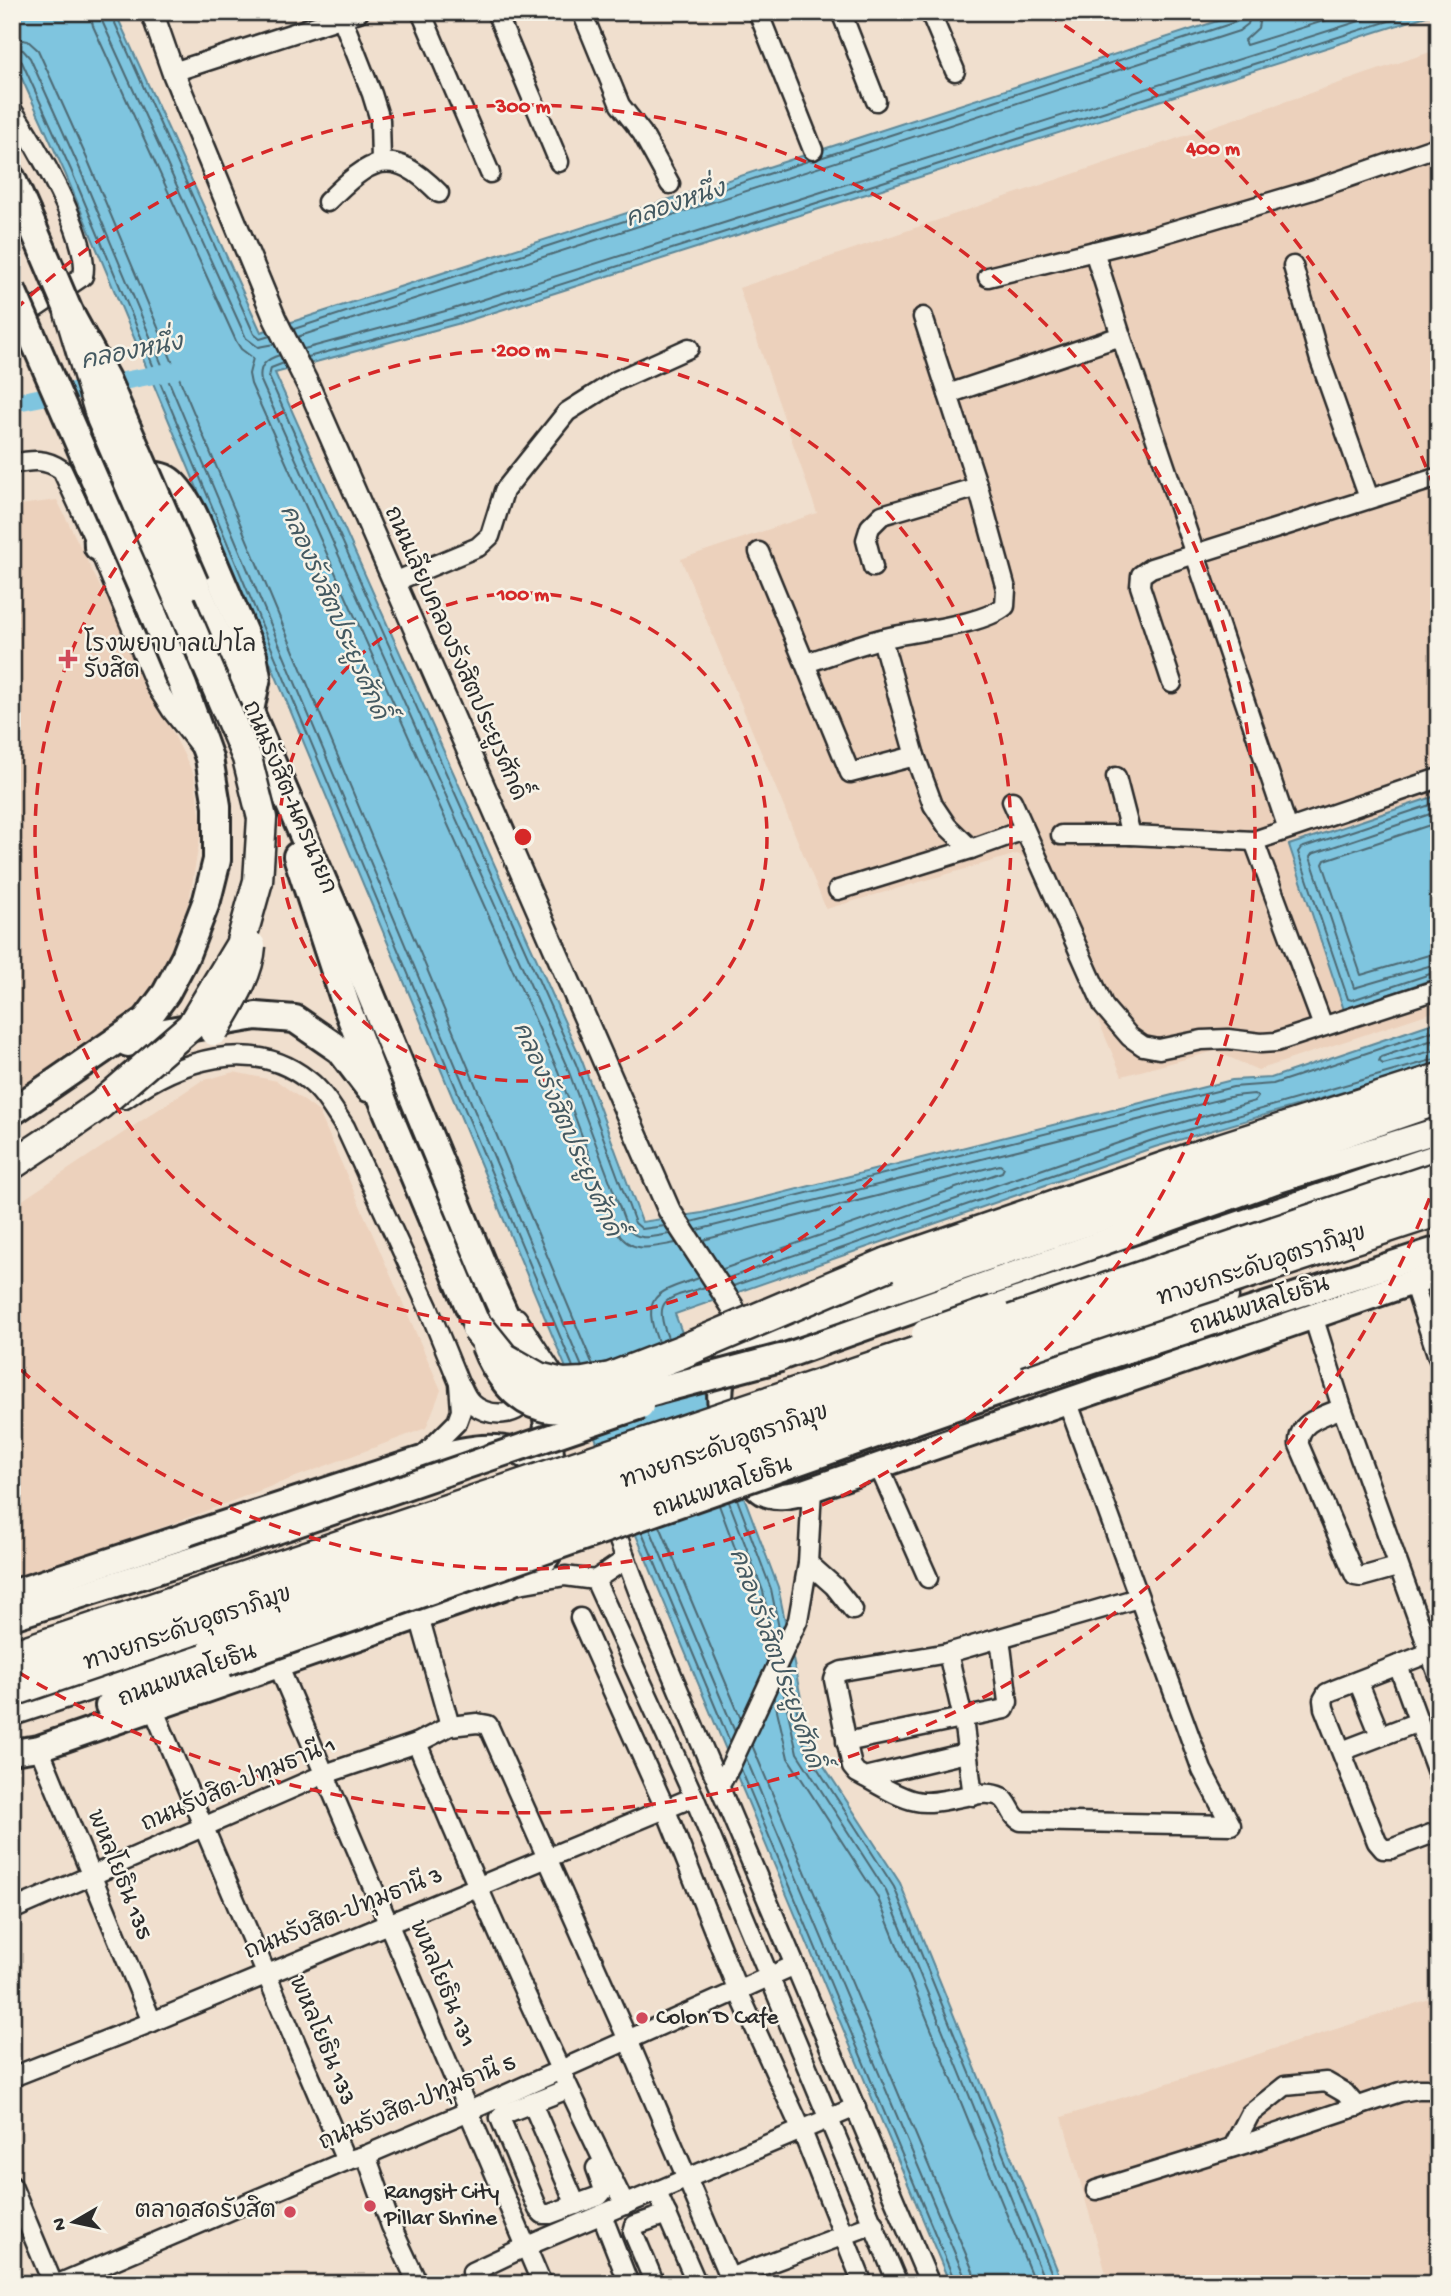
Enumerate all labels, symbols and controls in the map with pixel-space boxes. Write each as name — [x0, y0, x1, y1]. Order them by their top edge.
text: 300 m — [495, 96, 550, 121]
text: 400 m — [1185, 138, 1240, 163]
water label: คลองหนึ่ง — [620, 166, 731, 236]
water label: คลองหนึ่ง — [77, 320, 187, 378]
text: 200 m — [496, 340, 550, 365]
water label: คลองรังสิตประยูรศักดิ์ — [272, 497, 405, 731]
street label: ถนนเลียบคลองรังสิตประยูรศักดิ์ — [376, 498, 542, 806]
text: 100 m — [496, 584, 549, 609]
place label: โรงพยาบาลเปาโล รังสิต — [84, 627, 256, 686]
marker: โรงพยาบาลเปาโล รังสิต — [58, 649, 78, 669]
street label: ถนนรังสิต-นครนายก — [235, 696, 345, 899]
centre of rings — [511, 825, 535, 849]
water label: คลองรังสิตประยูรศักดิ์ — [505, 1014, 638, 1248]
street label: ทางยกระดับอุตราภิมุข — [1153, 1217, 1370, 1315]
street label: ถนนพหลโยธิน — [1185, 1266, 1333, 1342]
street label: ทางยกระดับอุตราภิมุข — [616, 1396, 833, 1497]
street label: ถนนพหลโยธิน — [648, 1447, 796, 1525]
water label: คลองรังสิตประยูรศักดิ์ — [721, 1542, 840, 1779]
street label: ทางยกระดับอุตราภิมุข — [79, 1578, 296, 1679]
street label: ถนนพหลโยธิน — [113, 1634, 261, 1715]
street label: ถนนรังสิต-ปทุมธานี 1 — [136, 1728, 341, 1840]
street label: พหลโยธิน 135 — [80, 1804, 162, 1944]
street label: ถนนรังสิต-ปทุมธานี 3 — [239, 1858, 447, 1968]
street label: พหลโยธิน 131 — [402, 1914, 485, 2051]
street label: พหลโยธิน 133 — [282, 1970, 366, 2110]
place label: Colon D Cafe — [656, 2005, 779, 2032]
marker: Colon D Cafe — [634, 2010, 650, 2026]
street label: ถนนรังสิต-ปทุมธานี 5 — [314, 2046, 521, 2159]
place label: Rangsit City Pillar Shrine — [383, 2180, 499, 2233]
north arrow — [38, 2188, 108, 2258]
place label: ตลาดสดรังสิต — [135, 2195, 276, 2226]
marker: Rangsit City Pillar Shrine — [362, 2198, 378, 2214]
marker: ตลาดสดรังสิต — [282, 2204, 298, 2220]
text: N — [48, 2216, 73, 2232]

